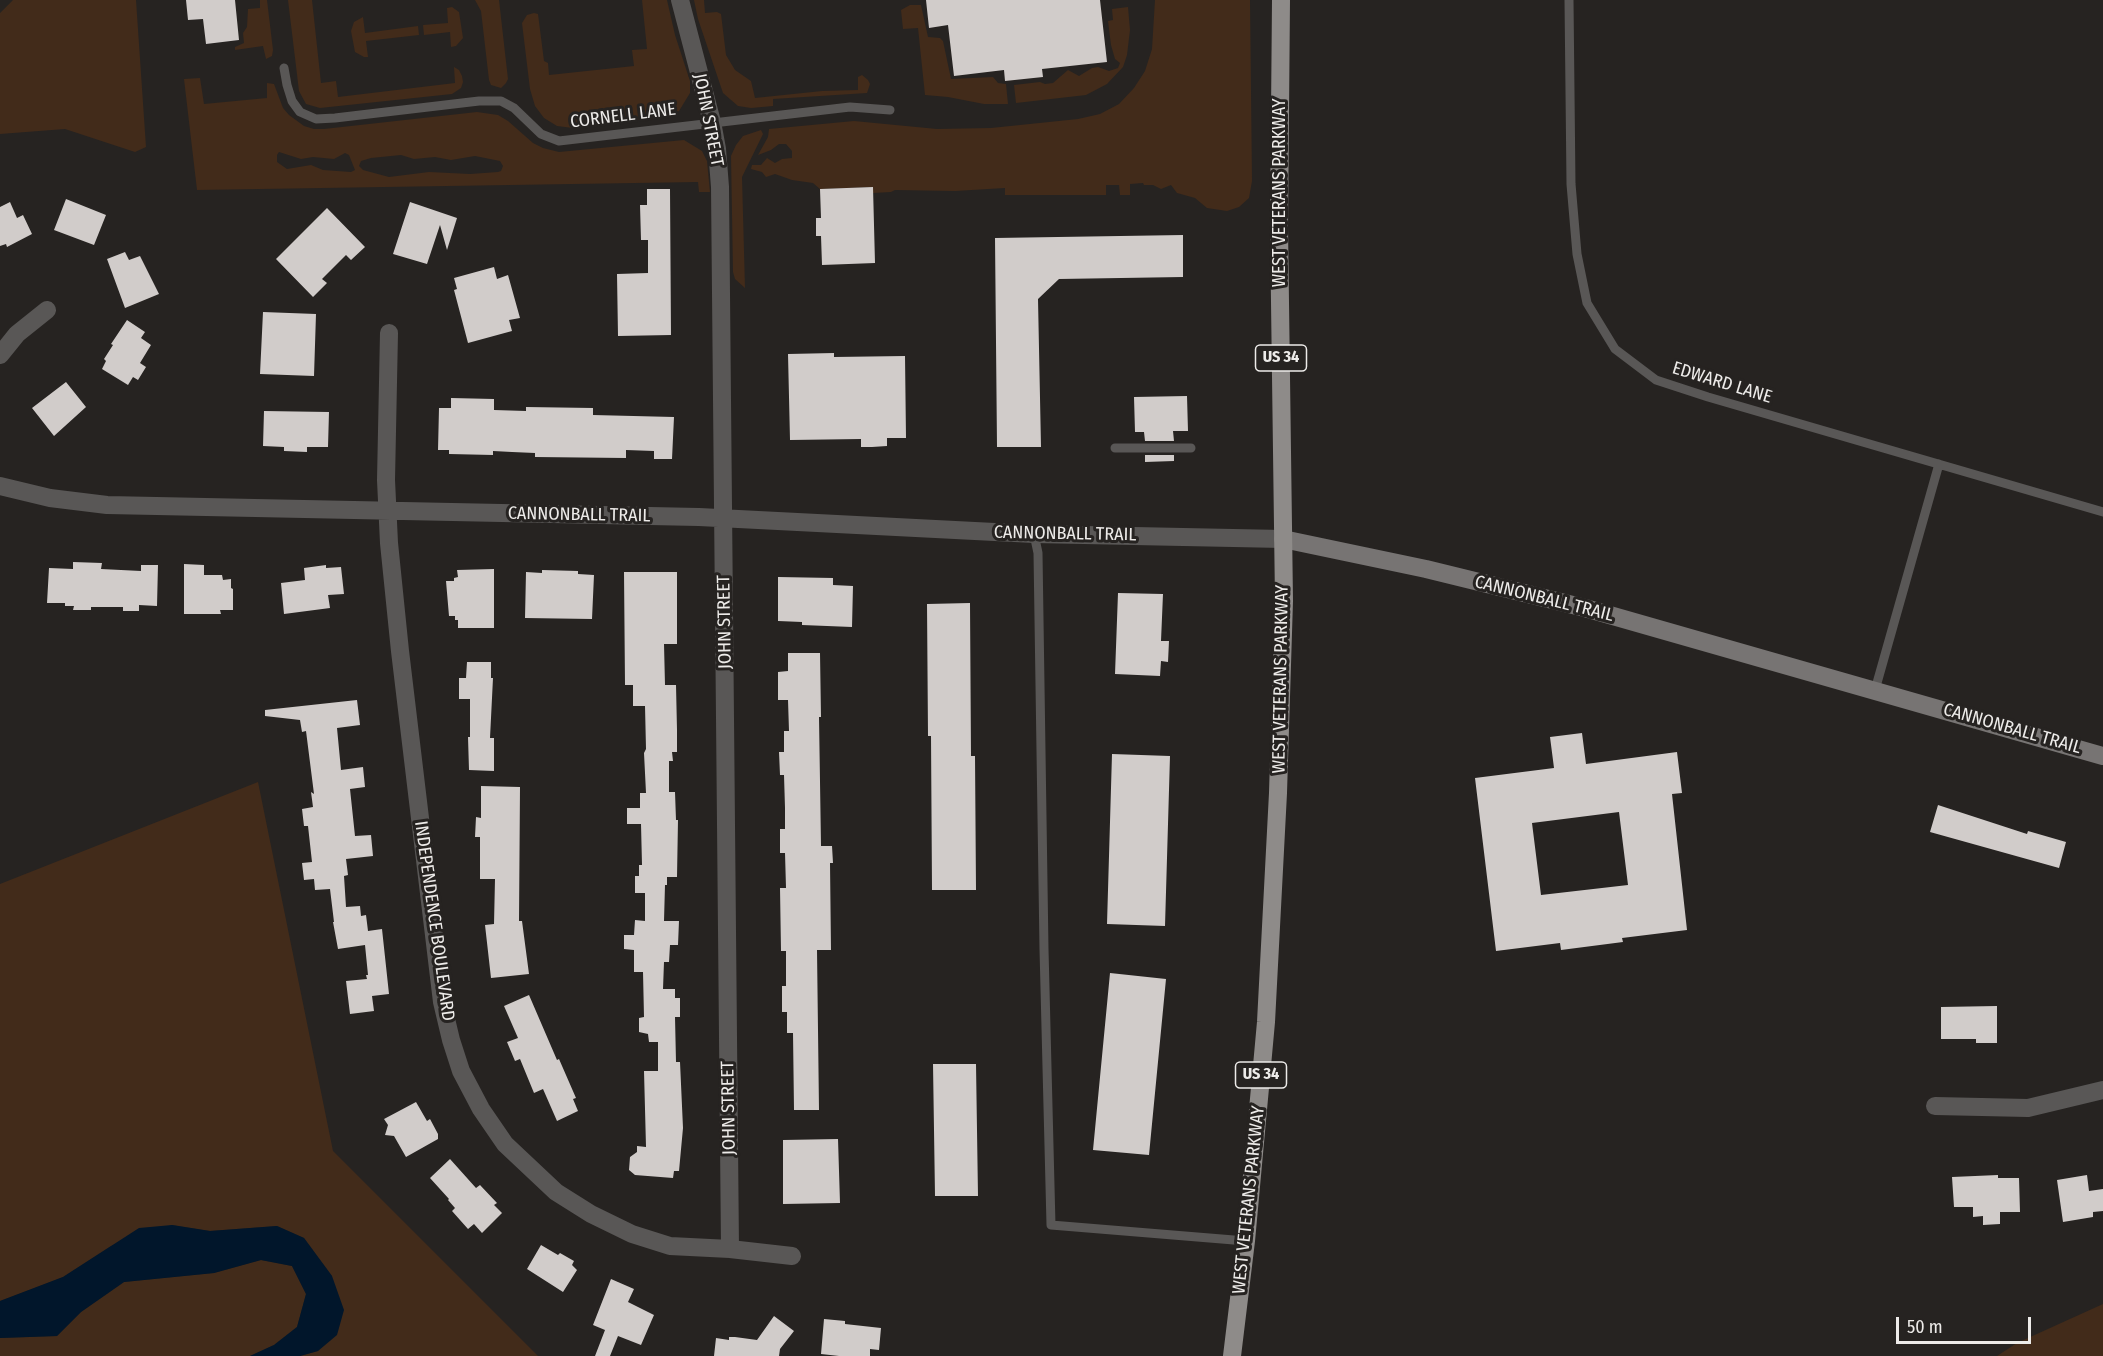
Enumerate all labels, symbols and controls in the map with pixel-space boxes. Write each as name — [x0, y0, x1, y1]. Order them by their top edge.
street label: JOHN STREET — [688, 72, 728, 168]
street label: CORNELL LANE — [569, 99, 677, 133]
street label: WEST VETERANS PARKWAY — [1269, 99, 1291, 287]
road number: US 34 — [1256, 345, 1306, 371]
street label: EDWARD LANE — [1670, 358, 1774, 408]
street label: CANNONBALL TRAIL — [508, 503, 650, 527]
street label: CANNONBALL TRAIL — [994, 522, 1136, 546]
street label: CANNONBALL TRAIL — [1472, 571, 1616, 627]
street label: JOHN STREET — [713, 575, 737, 669]
street label: WEST VETERANS PARKWAY — [1269, 584, 1293, 774]
street label: CANNONBALL TRAIL — [1941, 699, 2083, 759]
street label: INDEPENDENCE BOULEVARD — [409, 820, 459, 1022]
street label: JOHN STREET — [717, 1061, 741, 1155]
road number: US 34 — [1236, 1062, 1286, 1088]
street label: WEST VETERANS PARKWAY — [1228, 1105, 1270, 1295]
scale bar — [1899, 1305, 2034, 1343]
text: 50 m — [1907, 1316, 1943, 1338]

